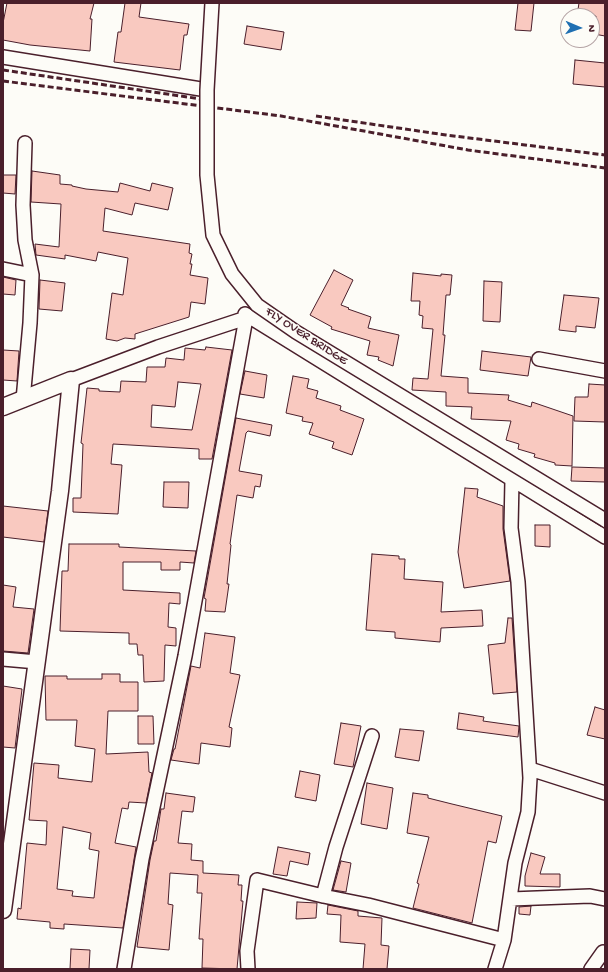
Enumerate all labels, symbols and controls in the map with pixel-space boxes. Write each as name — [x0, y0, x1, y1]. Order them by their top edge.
north arrow — [560, 8, 600, 48]
text: N — [585, 25, 597, 32]
street label: FLY OVER BRIDGE — [262, 305, 350, 369]

